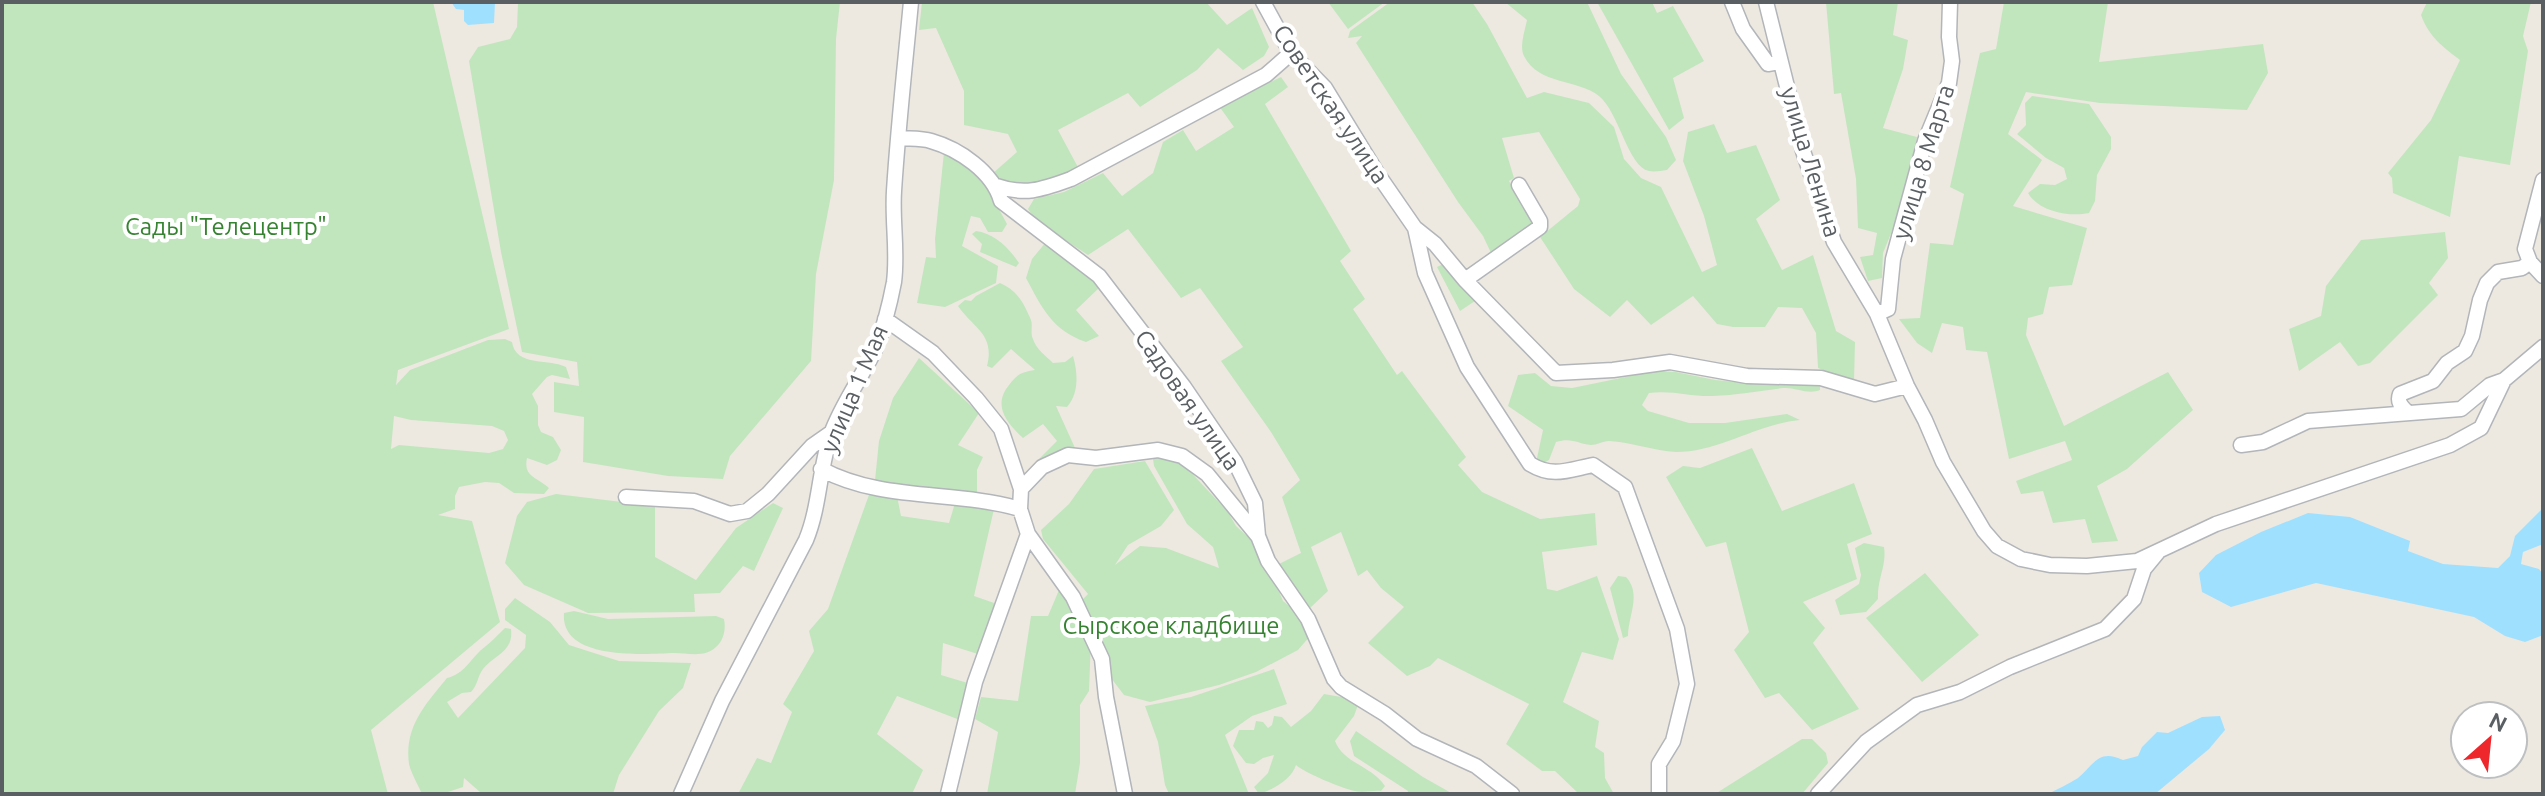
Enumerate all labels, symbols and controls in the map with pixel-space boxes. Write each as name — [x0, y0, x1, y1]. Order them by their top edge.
street label: Советская улица — [1268, 19, 1394, 189]
street label: улица 8 Марта — [1887, 81, 1959, 243]
street label: улица Ленина — [1775, 84, 1847, 240]
park label: Сады "Телецентр" — [125, 213, 327, 240]
street label: улица 1 Мая — [815, 321, 893, 457]
street label: Садовая улица — [1130, 325, 1246, 475]
park label: Сырское кладбище — [1063, 612, 1279, 639]
north arrow — [2449, 700, 2529, 780]
text: N — [2485, 707, 2511, 737]

